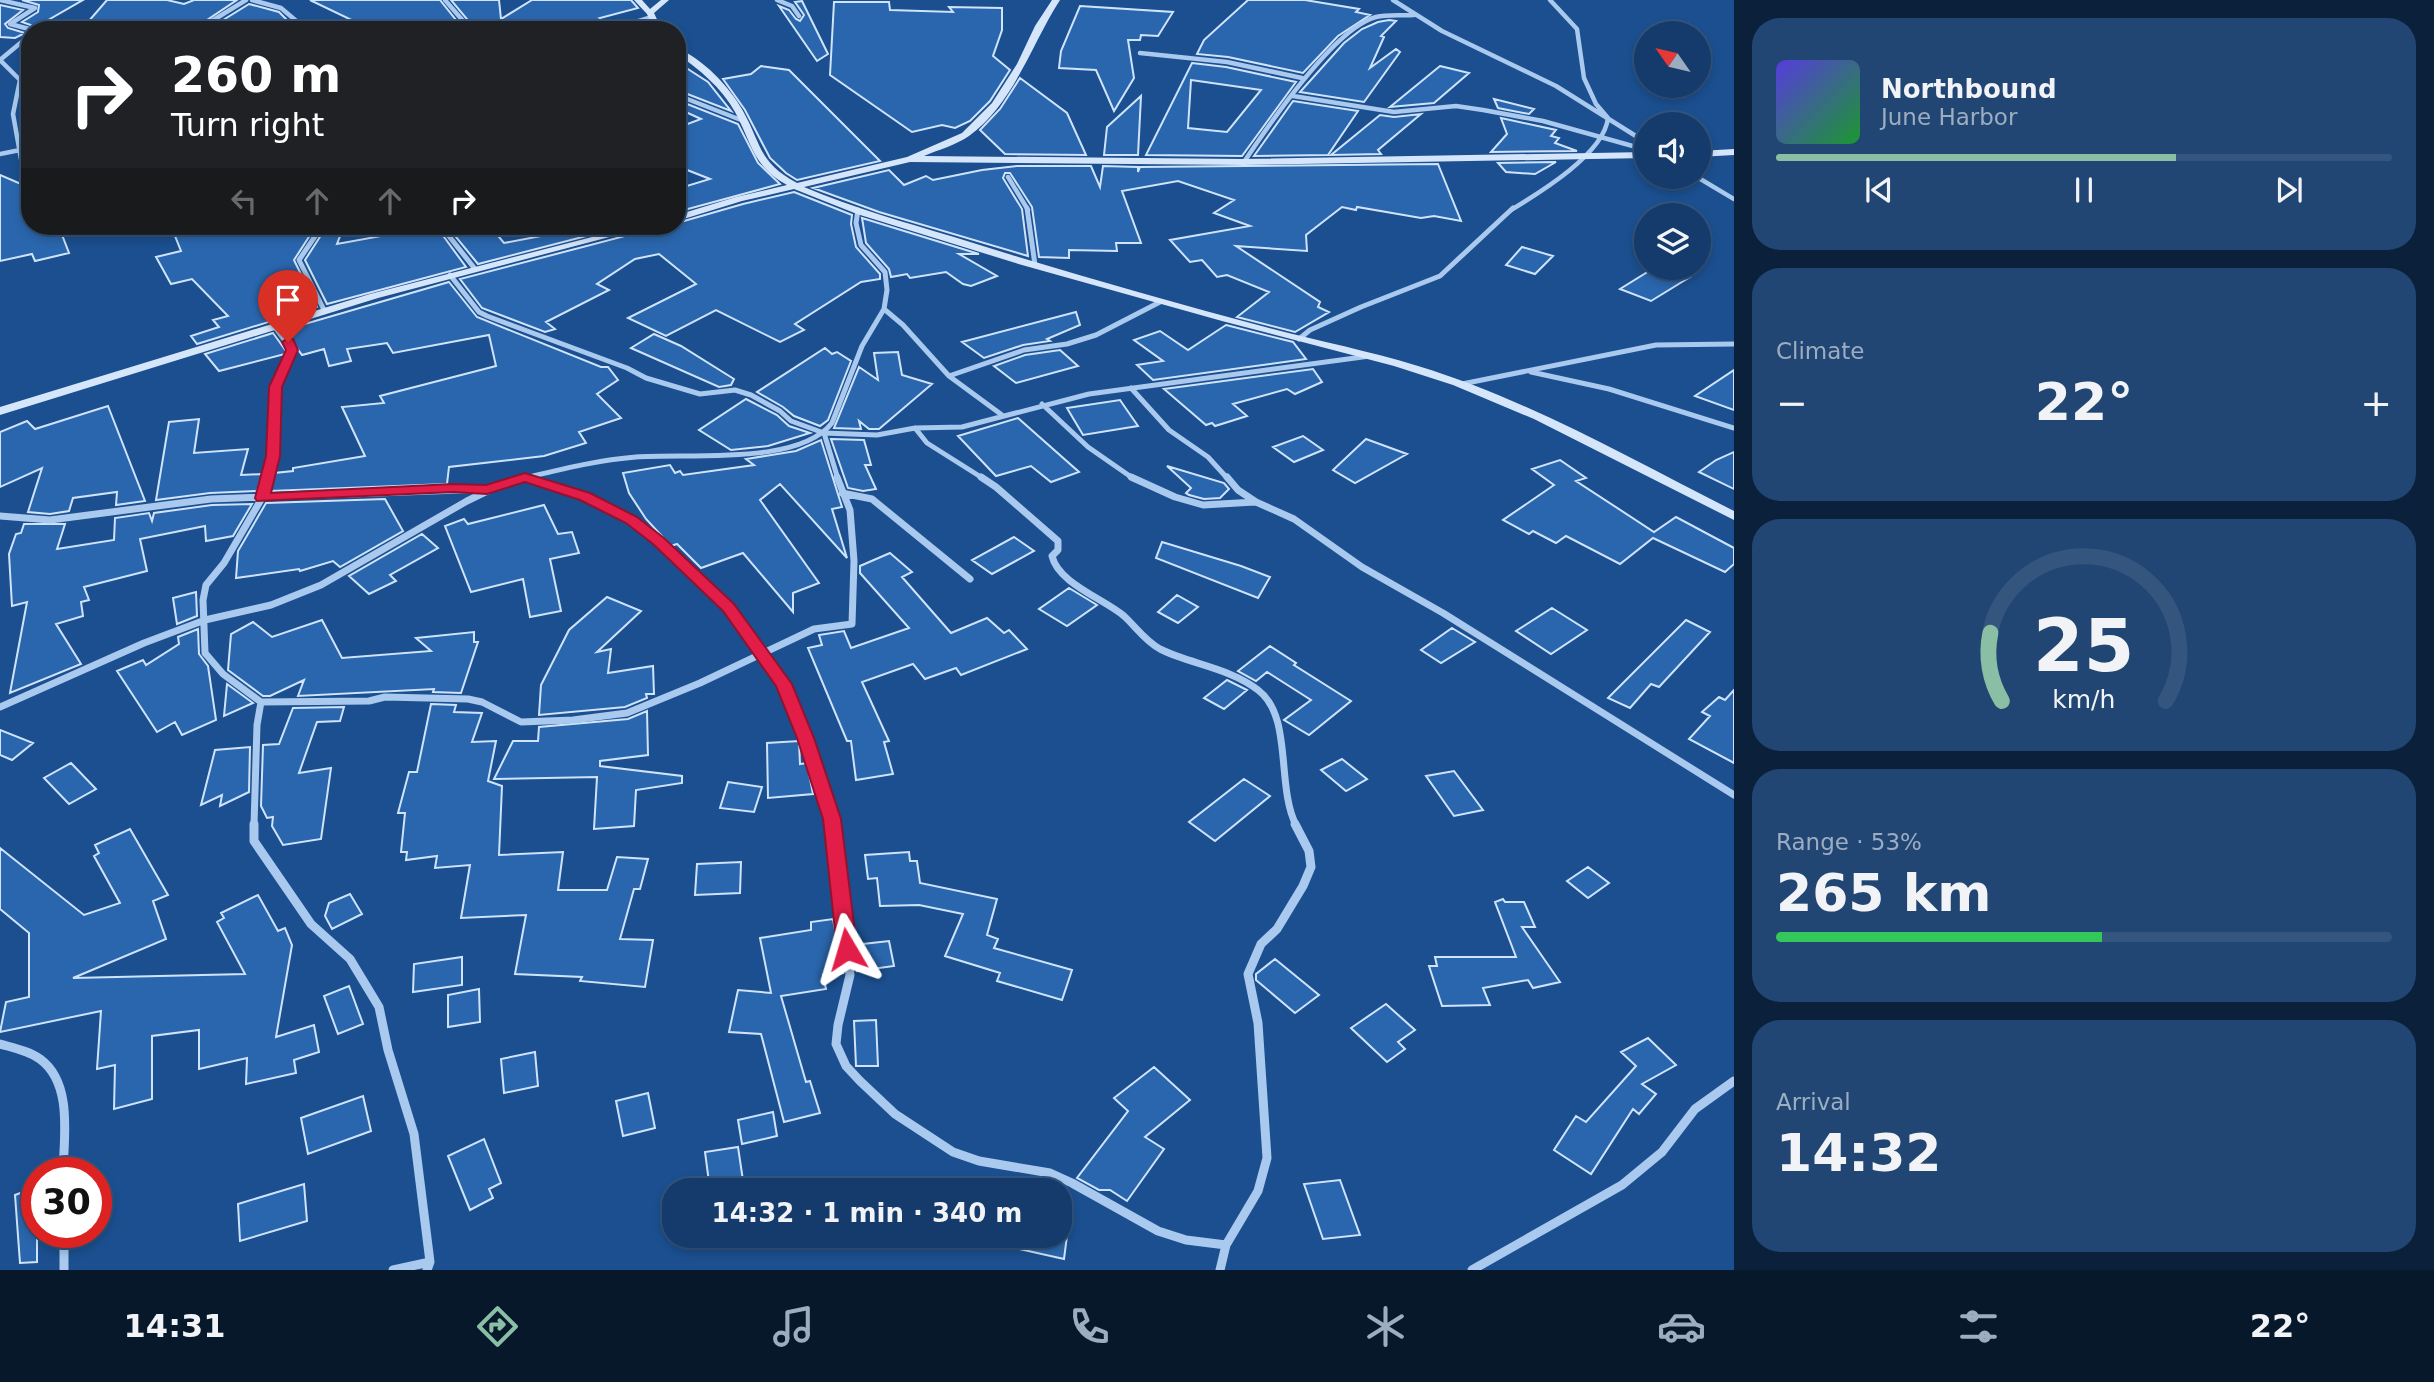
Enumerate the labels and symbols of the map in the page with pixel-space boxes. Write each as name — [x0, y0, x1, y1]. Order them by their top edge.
north arrow — [1634, 21, 1712, 98]
pin — [258, 270, 318, 342]
position arrow — [810, 912, 884, 986]
speed limit sign: 30 — [21, 1157, 112, 1248]

